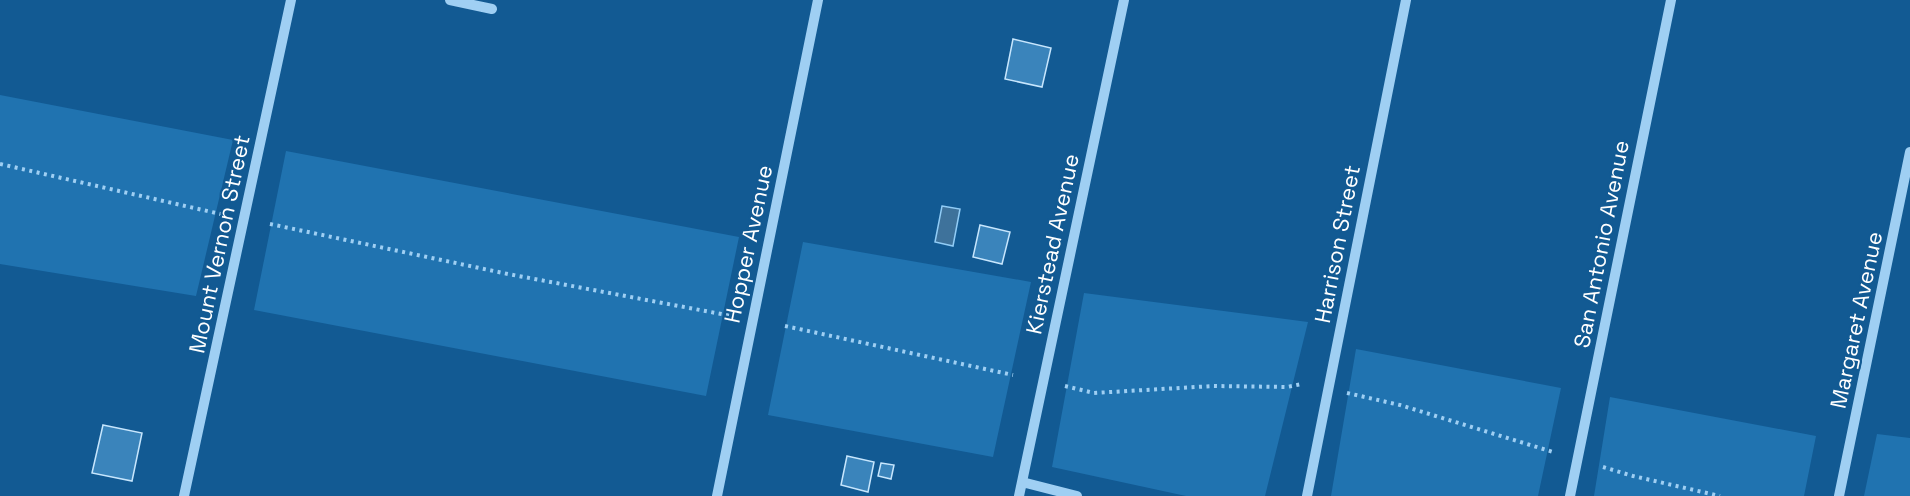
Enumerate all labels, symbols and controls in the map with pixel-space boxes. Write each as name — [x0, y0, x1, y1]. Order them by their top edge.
street label: Mount Vernon Street — [182, 132, 256, 356]
street label: San Antonio Avenue — [1567, 138, 1635, 350]
street label: Kierstead Avenue — [1019, 151, 1085, 337]
street label: Hopper Avenue — [718, 162, 778, 326]
street label: Harrison Street — [1308, 162, 1366, 326]
street label: Margaret Avenue — [1824, 229, 1888, 411]

